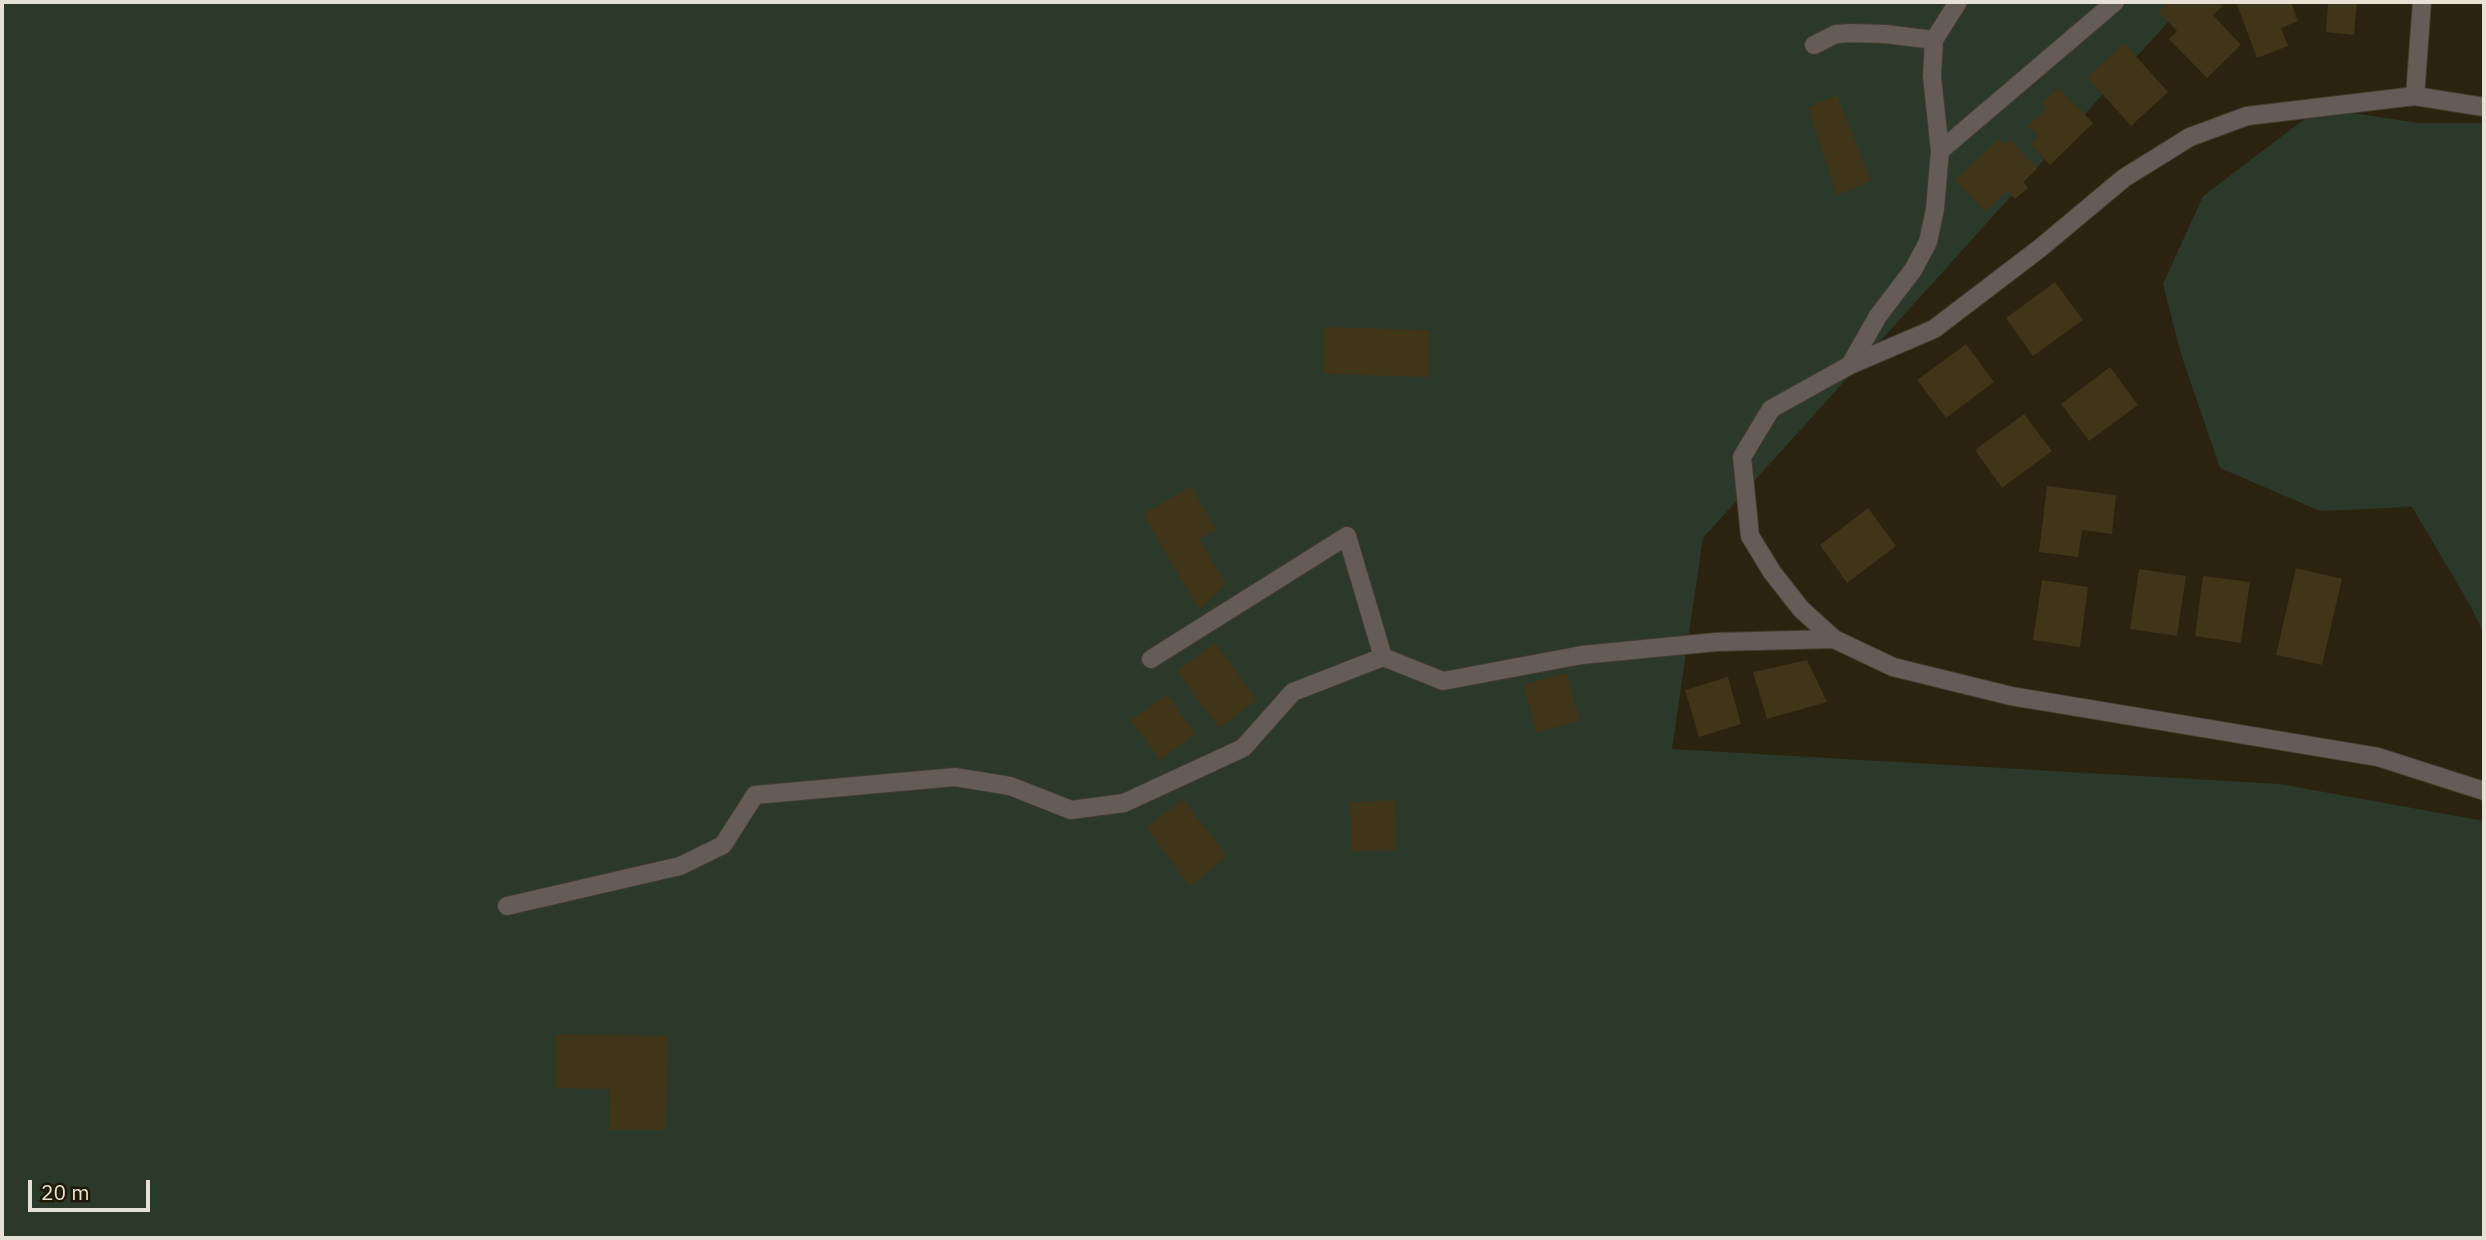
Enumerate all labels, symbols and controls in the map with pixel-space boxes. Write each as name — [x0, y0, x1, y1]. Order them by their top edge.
scale bar — [32, 1166, 154, 1210]
text: 20 m — [41, 1178, 90, 1206]

